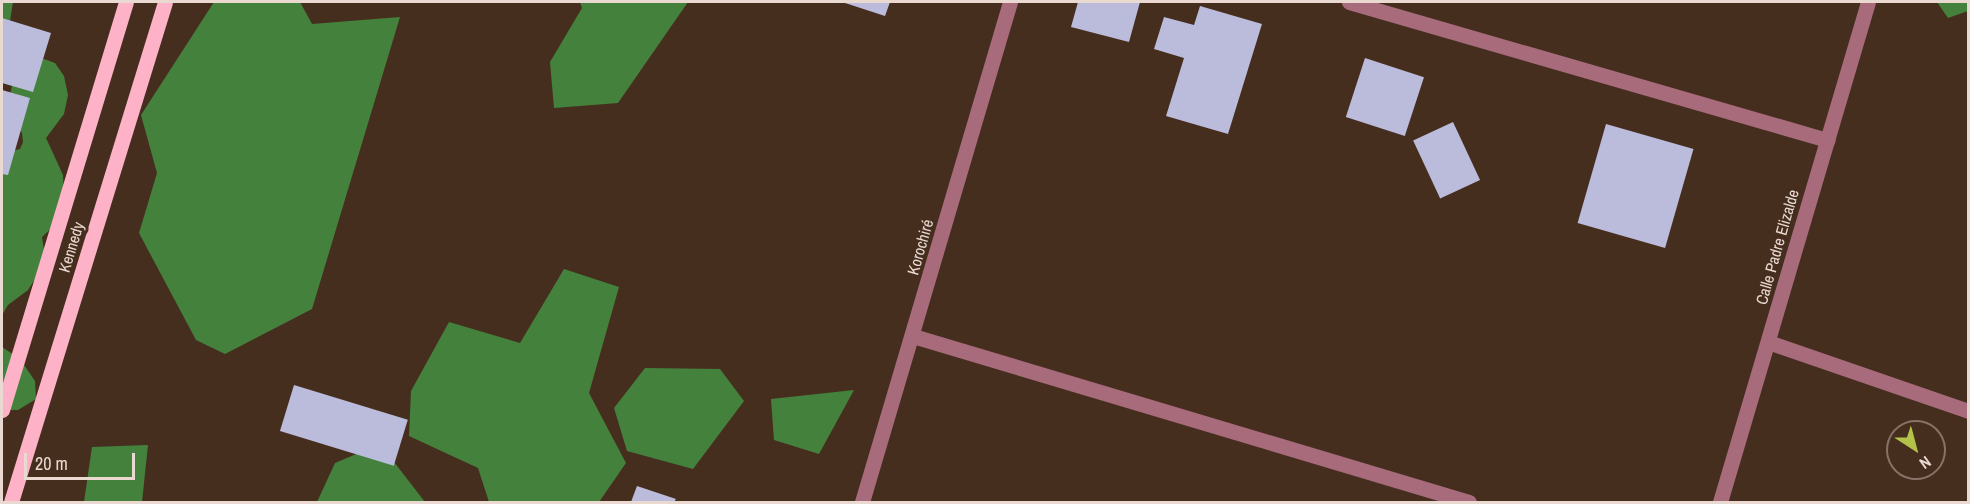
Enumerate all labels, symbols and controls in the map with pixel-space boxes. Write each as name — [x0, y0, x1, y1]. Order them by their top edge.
street label: Calle Padre Elizalde — [1751, 187, 1803, 307]
street label: Korochiré — [903, 217, 937, 277]
street label: Kennedy — [54, 219, 88, 275]
north arrow — [1886, 420, 1946, 480]
scale bar — [27, 441, 138, 479]
text: 20 m — [35, 451, 68, 476]
text: N — [1915, 451, 1936, 475]

